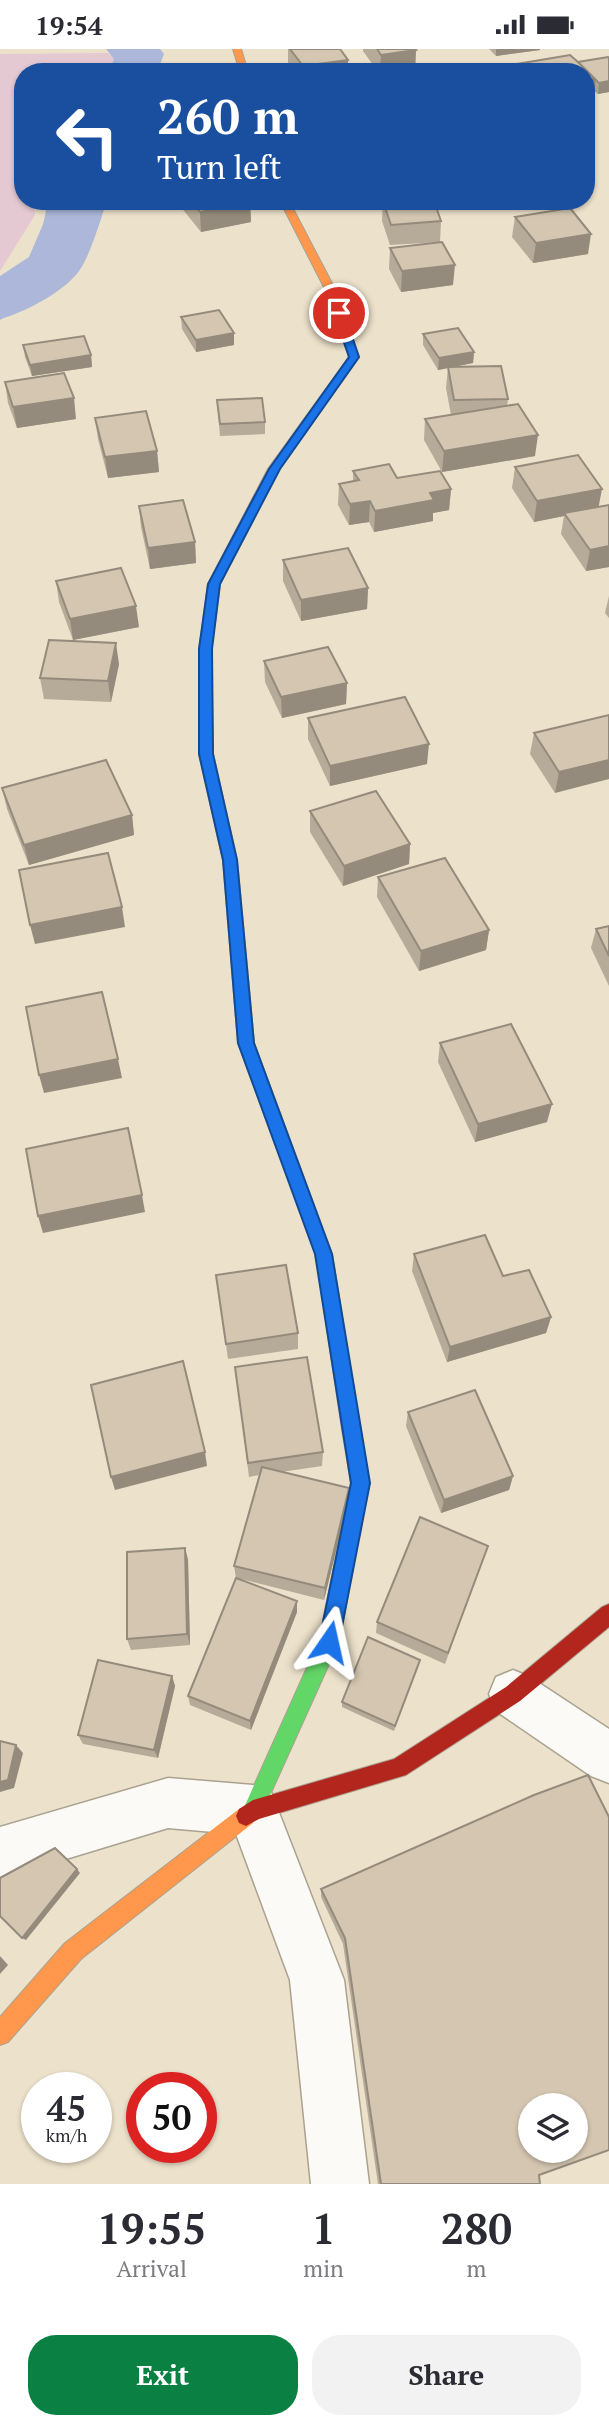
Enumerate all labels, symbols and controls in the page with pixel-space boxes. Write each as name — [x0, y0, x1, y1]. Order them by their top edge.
text: 19:54 — [35, 8, 103, 42]
text: 260 m — [157, 83, 299, 148]
icon: left — [42, 91, 133, 182]
text: Turn left — [157, 146, 281, 188]
pin — [309, 283, 369, 343]
icon: arrive — [320, 294, 358, 332]
position arrow — [292, 1605, 366, 1679]
speed limit sign: 50 — [126, 2072, 217, 2163]
text: 45 — [47, 2085, 86, 2131]
map controls — [518, 2093, 588, 2163]
button: layers — [518, 2093, 588, 2163]
text: km/h — [46, 2123, 87, 2147]
text: 19:55 — [97, 2200, 206, 2256]
text: 1 — [312, 2200, 335, 2256]
text: 280 — [441, 2200, 512, 2256]
text: Arrival — [116, 2253, 187, 2284]
text: min — [303, 2253, 344, 2284]
text: m — [466, 2253, 486, 2284]
button: Exit — [28, 2335, 298, 2415]
button: Share — [312, 2335, 581, 2415]

